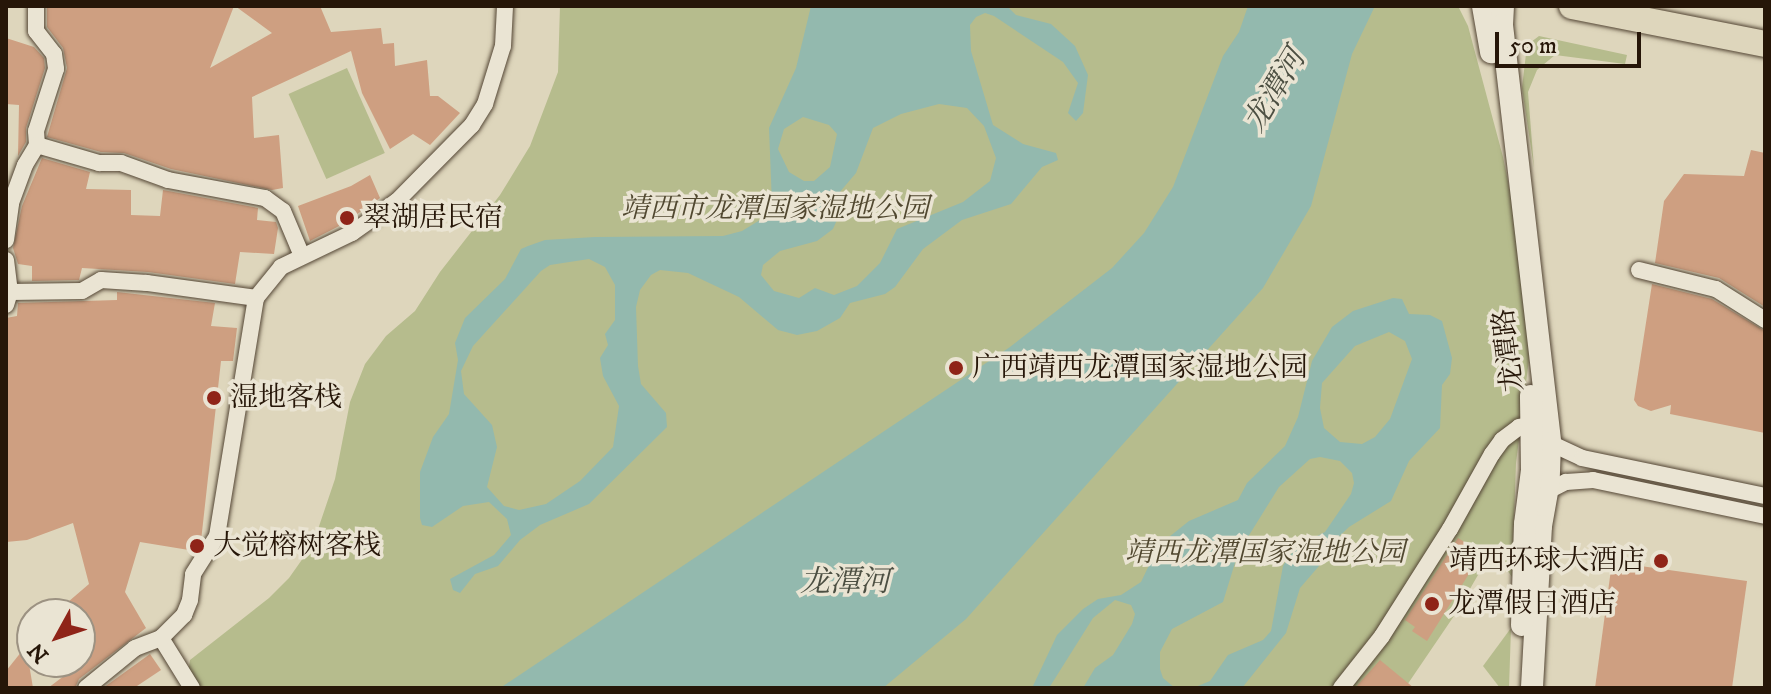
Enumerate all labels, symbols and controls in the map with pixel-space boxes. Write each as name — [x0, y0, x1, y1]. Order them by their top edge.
scale bar — [1499, 16, 1645, 66]
text: 50 m — [1509, 31, 1557, 61]
water label: 龙潭河 — [1237, 43, 1315, 139]
park label: 靖西市龙潭国家湿地公园 — [621, 192, 929, 226]
place label: 翠湖居民宿 — [363, 201, 503, 235]
marker: 翠湖居民宿 — [338, 209, 356, 227]
street label: 龙潭路 — [1487, 306, 1531, 394]
place label: 广西靖西龙潭国家湿地公园 — [972, 351, 1308, 385]
marker: 广西靖西龙潭国家湿地公园 — [947, 359, 965, 377]
place label: 湿地客栈 — [230, 381, 342, 415]
marker: 湿地客栈 — [205, 389, 223, 407]
place label: 大觉榕树客栈 — [213, 529, 381, 563]
park label: 靖西龙潭国家湿地公园 — [1125, 536, 1405, 570]
marker: 大觉榕树客栈 — [188, 537, 206, 555]
place label: 靖西环球大酒店 — [1449, 544, 1645, 578]
marker: 靖西环球大酒店 — [1652, 552, 1670, 570]
water label: 龙潭河 — [800, 565, 890, 601]
place label: 龙潭假日酒店 — [1448, 587, 1616, 621]
marker: 龙潭假日酒店 — [1423, 595, 1441, 613]
north arrow — [16, 598, 96, 678]
text: N — [23, 637, 55, 668]

